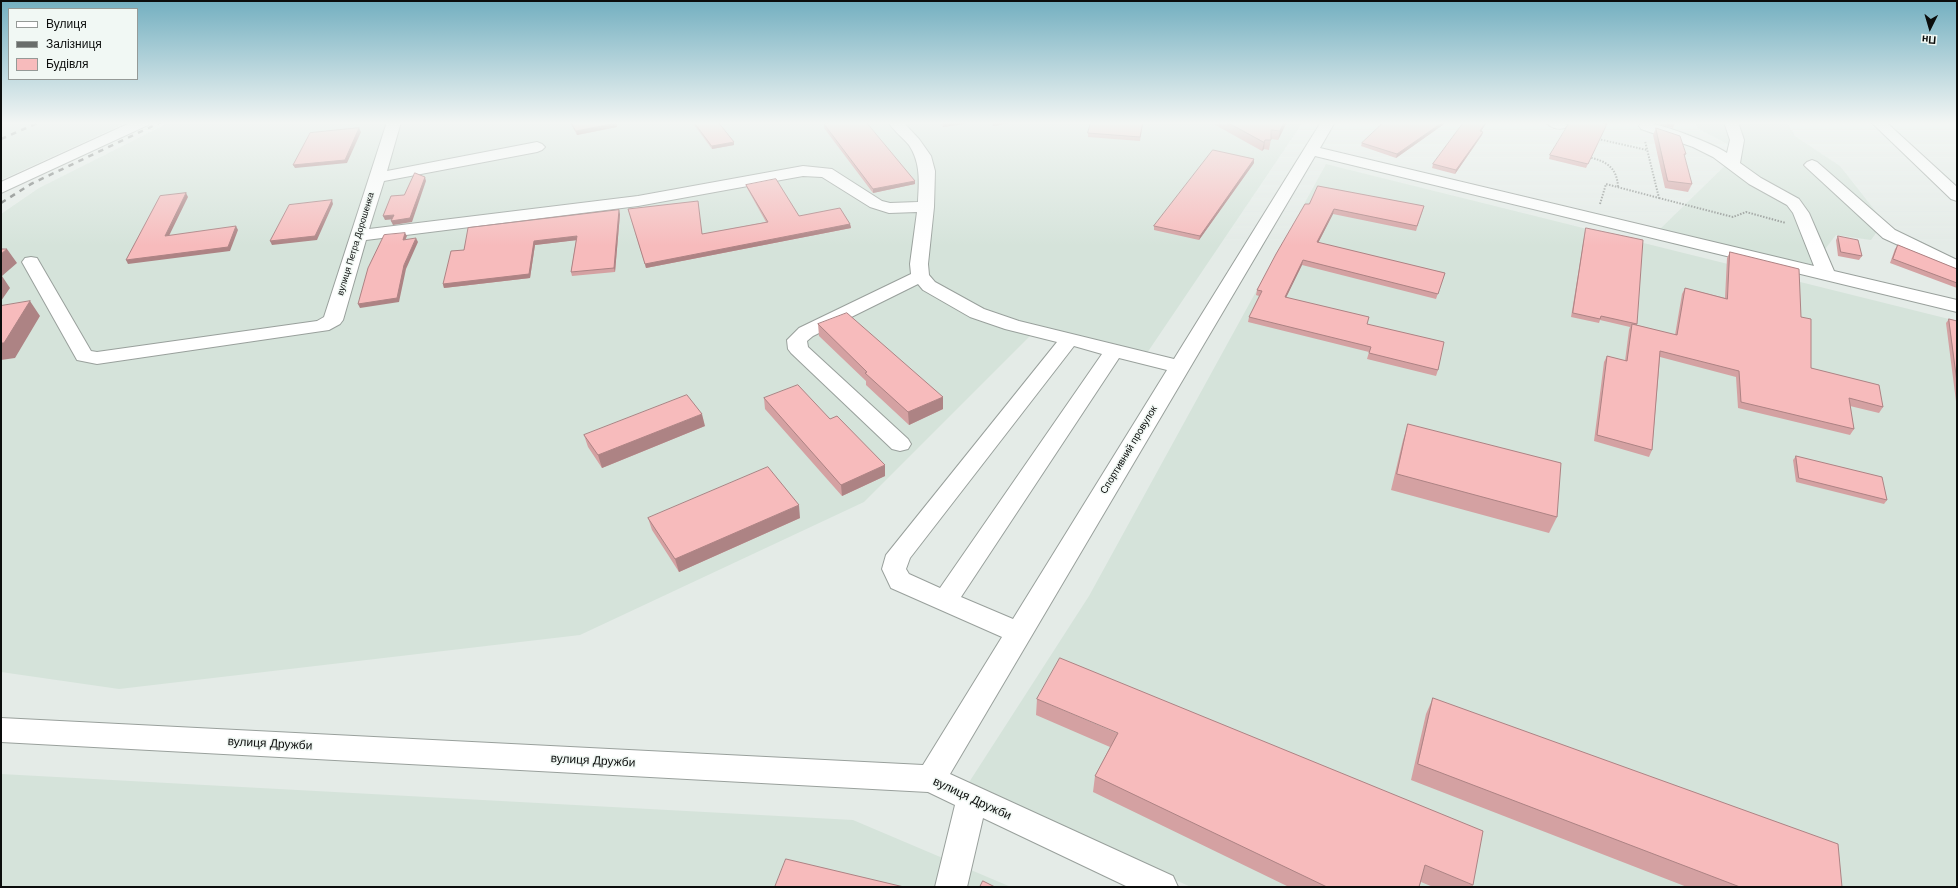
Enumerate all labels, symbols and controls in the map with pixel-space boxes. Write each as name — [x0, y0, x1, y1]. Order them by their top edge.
legend — [8, 8, 138, 80]
north arrow — [1910, 8, 1950, 48]
text: Вулиця — [46, 17, 87, 31]
text: Пн — [1921, 33, 1937, 47]
text: Залізниця — [46, 37, 102, 51]
text: Будівля — [46, 57, 88, 71]
street label: вулиця Петра Дорошенка — [335, 191, 377, 297]
street label: Спортивний провулок — [1098, 404, 1160, 496]
street label: вулиця Дружби — [227, 735, 313, 753]
street label: вулиця Дружби — [550, 752, 636, 770]
street label: вулиця Дружби — [931, 775, 1013, 823]

